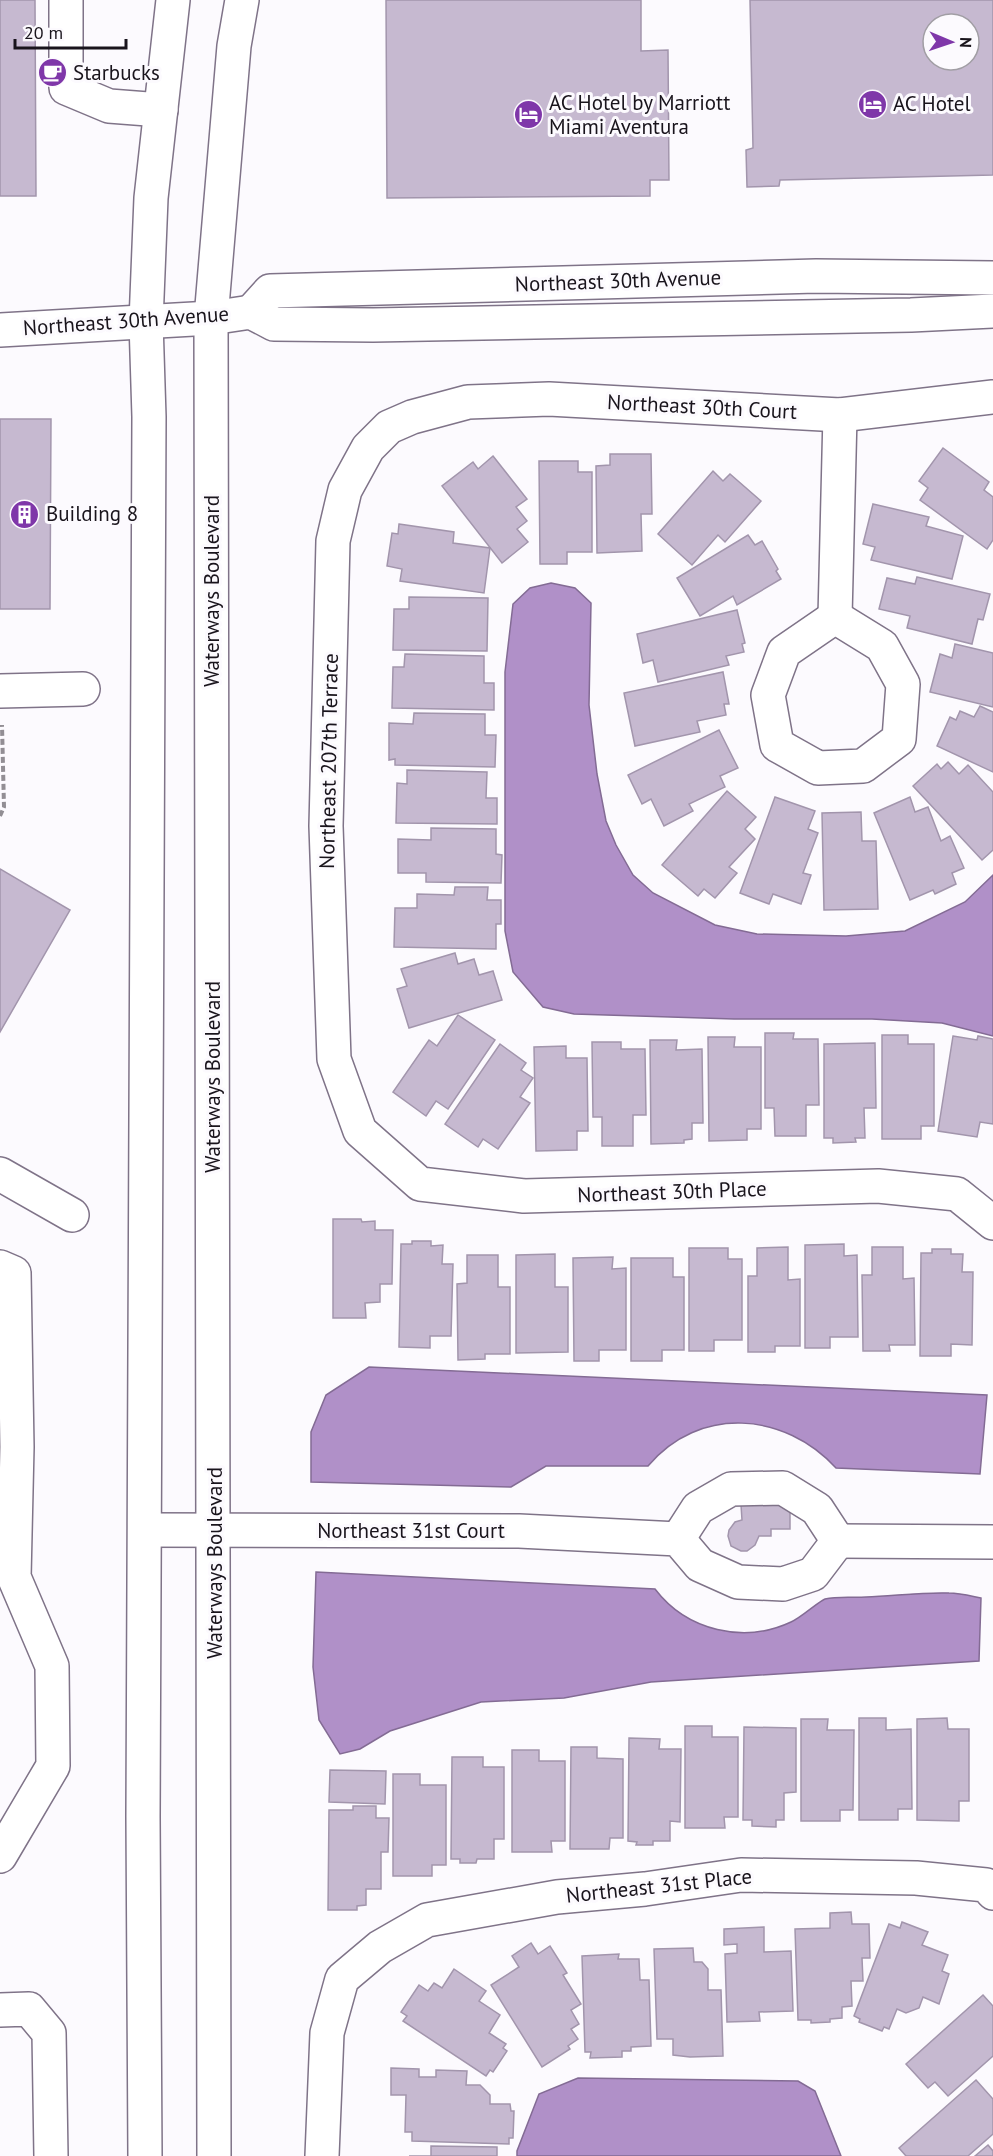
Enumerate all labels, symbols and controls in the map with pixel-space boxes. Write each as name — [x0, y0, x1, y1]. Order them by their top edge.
scale bar — [15, 12, 126, 50]
north arrow — [921, 12, 981, 72]
text: 20 m — [24, 21, 63, 44]
text: N — [956, 37, 976, 48]
cafe icon: Starbucks — [36, 57, 68, 89]
place label: Starbucks — [73, 59, 160, 86]
hotel icon: AC Hotel — [856, 88, 888, 120]
place label: AC Hotel by Marriott Miami Aventura — [549, 89, 730, 140]
place label: AC Hotel — [893, 90, 971, 117]
hotel icon: AC Hotel by Marriott Miami Aventura — [512, 99, 544, 131]
street label: Northeast 30th Avenue — [514, 263, 722, 298]
street label: Northeast 30th Avenue — [22, 300, 230, 341]
street label: Northeast 30th Court — [606, 388, 798, 425]
street label: Waterways Boulevard — [198, 495, 225, 687]
building icon: Building 8 — [9, 498, 41, 530]
place label: Building 8 — [46, 500, 138, 527]
street label: Northeast 207th Terrace — [313, 653, 344, 869]
street label: Waterways Boulevard — [199, 981, 226, 1173]
street label: Northeast 30th Place — [577, 1175, 767, 1208]
street label: Waterways Boulevard — [201, 1467, 228, 1659]
street label: Northeast 31st Court — [317, 1517, 505, 1544]
street label: Northeast 31st Place — [565, 1862, 753, 1909]

